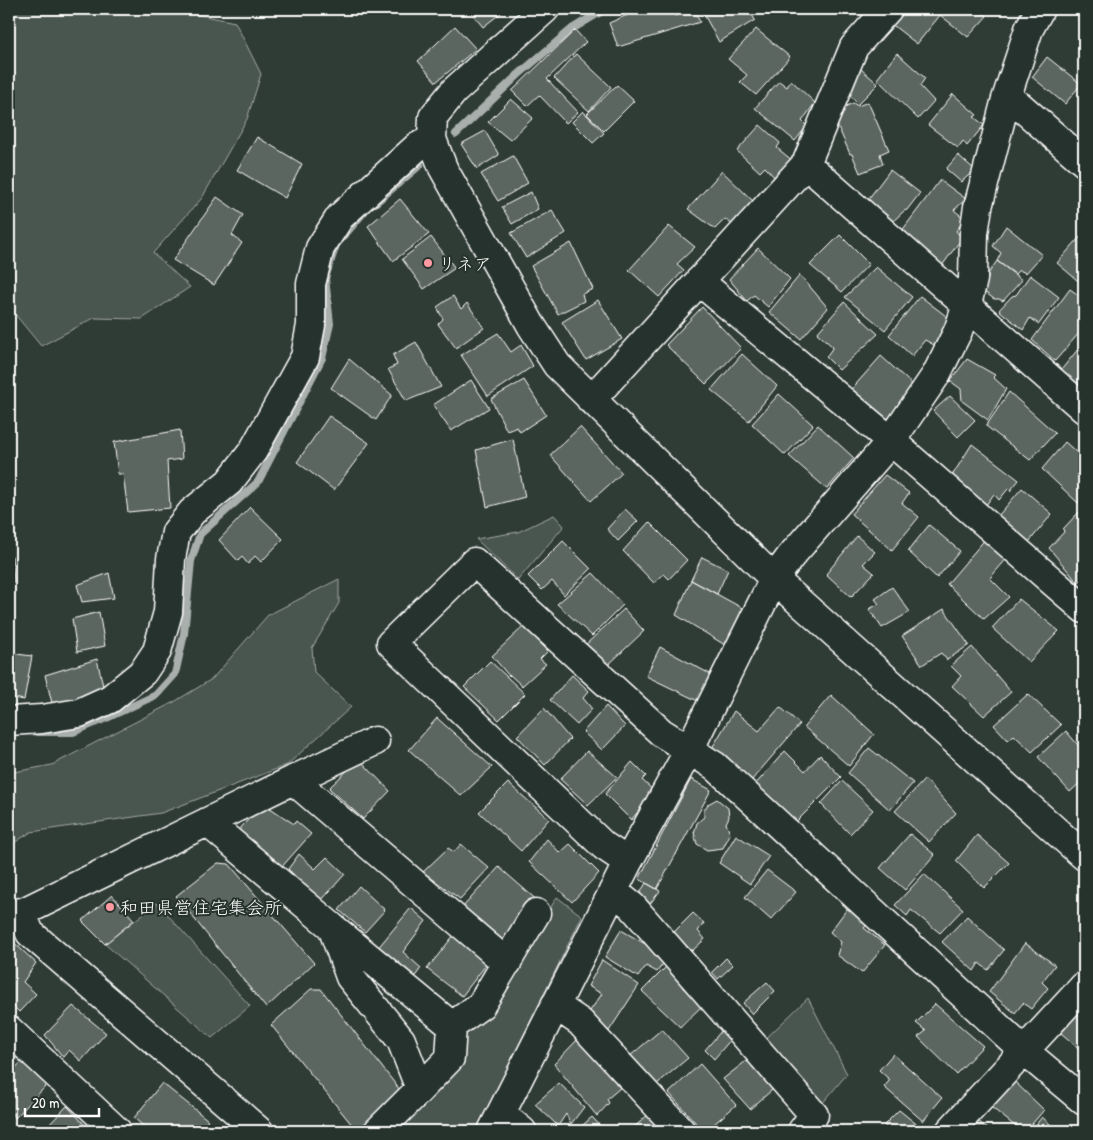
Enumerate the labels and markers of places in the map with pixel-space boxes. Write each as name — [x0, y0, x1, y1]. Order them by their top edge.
place label: リネア — [438, 251, 492, 276]
marker: リネア — [422, 257, 434, 269]
place label: 和田県営住宅集会所 — [120, 895, 282, 920]
marker: 和田県営住宅集会所 — [104, 901, 116, 913]

